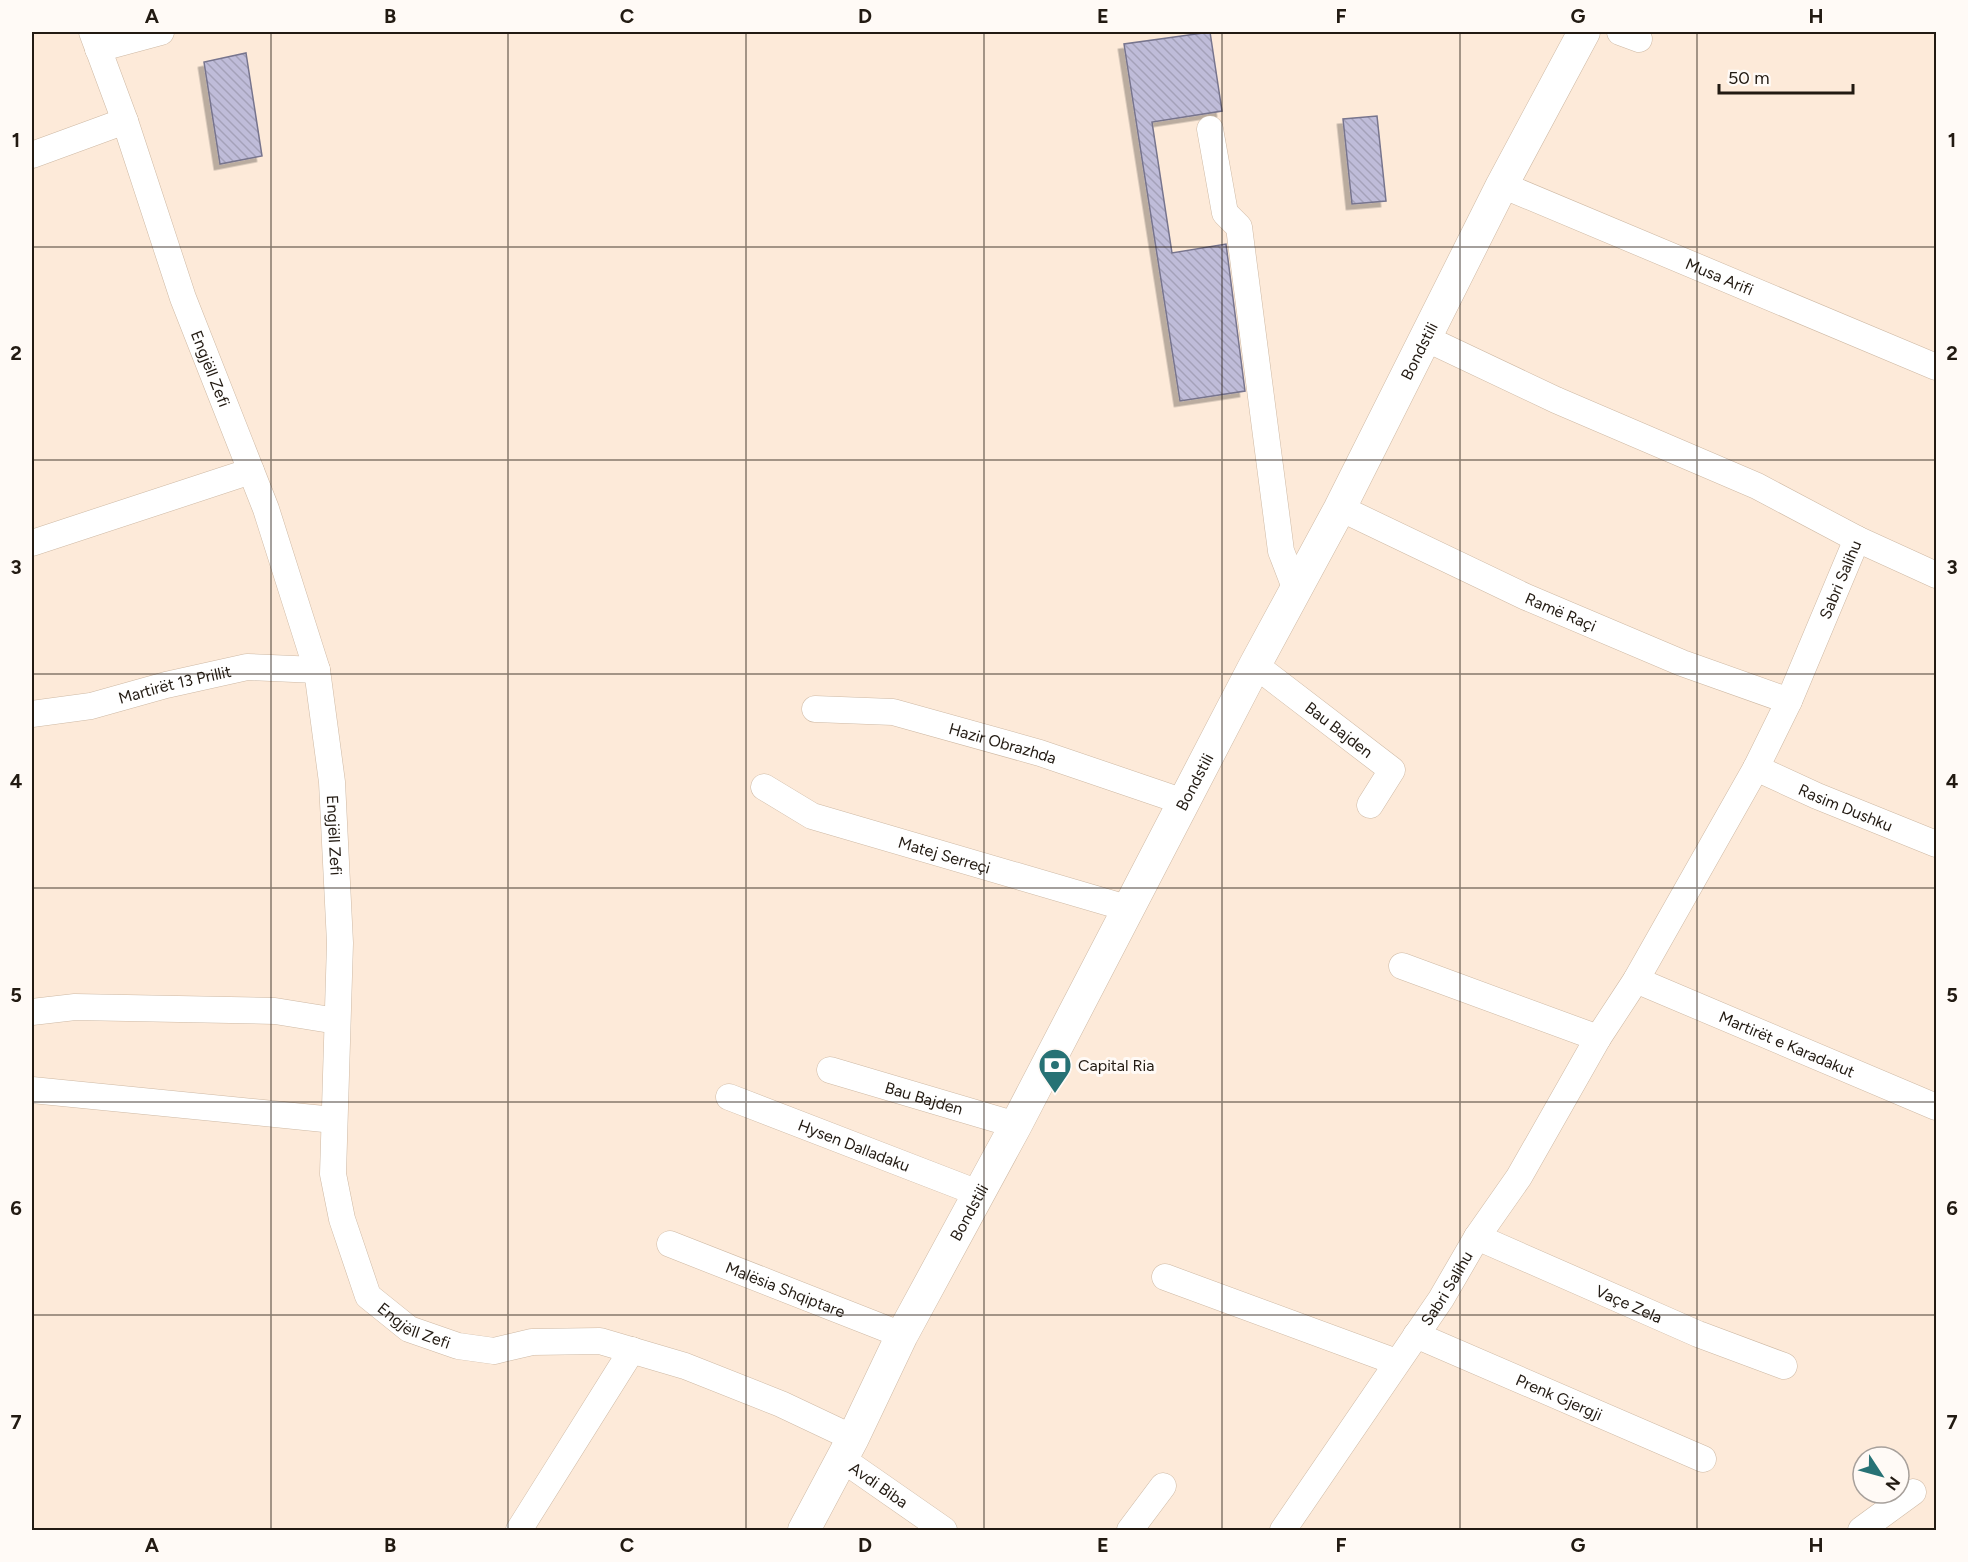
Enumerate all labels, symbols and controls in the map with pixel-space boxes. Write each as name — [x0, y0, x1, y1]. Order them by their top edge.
text: A — [145, 4, 160, 28]
text: B — [384, 4, 396, 28]
text: C — [620, 4, 634, 28]
text: D — [858, 4, 872, 28]
text: E — [1097, 4, 1109, 28]
text: F — [1335, 4, 1347, 28]
text: G — [1571, 4, 1586, 28]
text: H — [1809, 4, 1824, 28]
scale bar — [1719, 57, 1852, 95]
text: 50 m — [1728, 67, 1770, 89]
text: 1 — [12, 128, 20, 152]
text: 1 — [1948, 128, 1956, 152]
street label: Musa Arifi — [1683, 254, 1756, 299]
street label: Bondstili — [1397, 319, 1442, 383]
street label: Engjëll Zefi — [187, 328, 234, 410]
text: 2 — [10, 341, 22, 365]
text: 2 — [1946, 341, 1958, 365]
street label: Sabri Salihu — [1815, 538, 1865, 622]
text: 3 — [10, 555, 22, 579]
text: 3 — [1946, 555, 1958, 579]
street label: Ramë Raçi — [1522, 589, 1599, 636]
street label: Martirët 13 Prillit — [116, 662, 233, 708]
street label: Bau Bajden — [1301, 698, 1376, 762]
street label: Hazir Obrazhda — [947, 719, 1059, 768]
street label: Bondstili — [1172, 750, 1217, 814]
text: 4 — [10, 769, 23, 793]
text: 4 — [1946, 769, 1959, 793]
street label: Rasim Dushku — [1795, 780, 1895, 836]
street label: Engjëll Zefi — [323, 794, 346, 876]
street label: Matej Serreçi — [896, 833, 993, 878]
text: 5 — [10, 983, 22, 1007]
text: 5 — [1946, 983, 1958, 1007]
street label: Martirët e Karadakut — [1716, 1007, 1858, 1082]
bank icon: Capital Ria — [1037, 1047, 1073, 1094]
place label: Capital Ria — [1078, 1056, 1154, 1075]
street label: Bau Bajden — [883, 1078, 965, 1119]
street label: Hysen Dalladaku — [795, 1116, 912, 1176]
street label: Bondstili — [946, 1181, 992, 1244]
text: 6 — [10, 1196, 22, 1220]
text: 6 — [1946, 1196, 1958, 1220]
street label: Sabri Salihu — [1417, 1248, 1477, 1329]
street label: Malësia Shqiptare — [723, 1258, 848, 1322]
street label: Vaçe Zela — [1593, 1281, 1665, 1327]
street label: Engjëll Zefi — [374, 1299, 453, 1353]
street label: Prenk Gjergji — [1513, 1370, 1605, 1424]
text: 7 — [10, 1410, 22, 1434]
text: 7 — [1946, 1410, 1958, 1434]
north arrow — [1851, 1445, 1911, 1505]
street label: Avdi Biba — [846, 1458, 912, 1512]
text: N — [1881, 1473, 1904, 1494]
text: A — [145, 1533, 160, 1557]
text: B — [384, 1533, 396, 1557]
text: C — [620, 1533, 634, 1557]
text: D — [858, 1533, 872, 1557]
text: E — [1097, 1533, 1109, 1557]
text: F — [1335, 1533, 1347, 1557]
text: G — [1571, 1533, 1586, 1557]
text: H — [1809, 1533, 1824, 1557]

